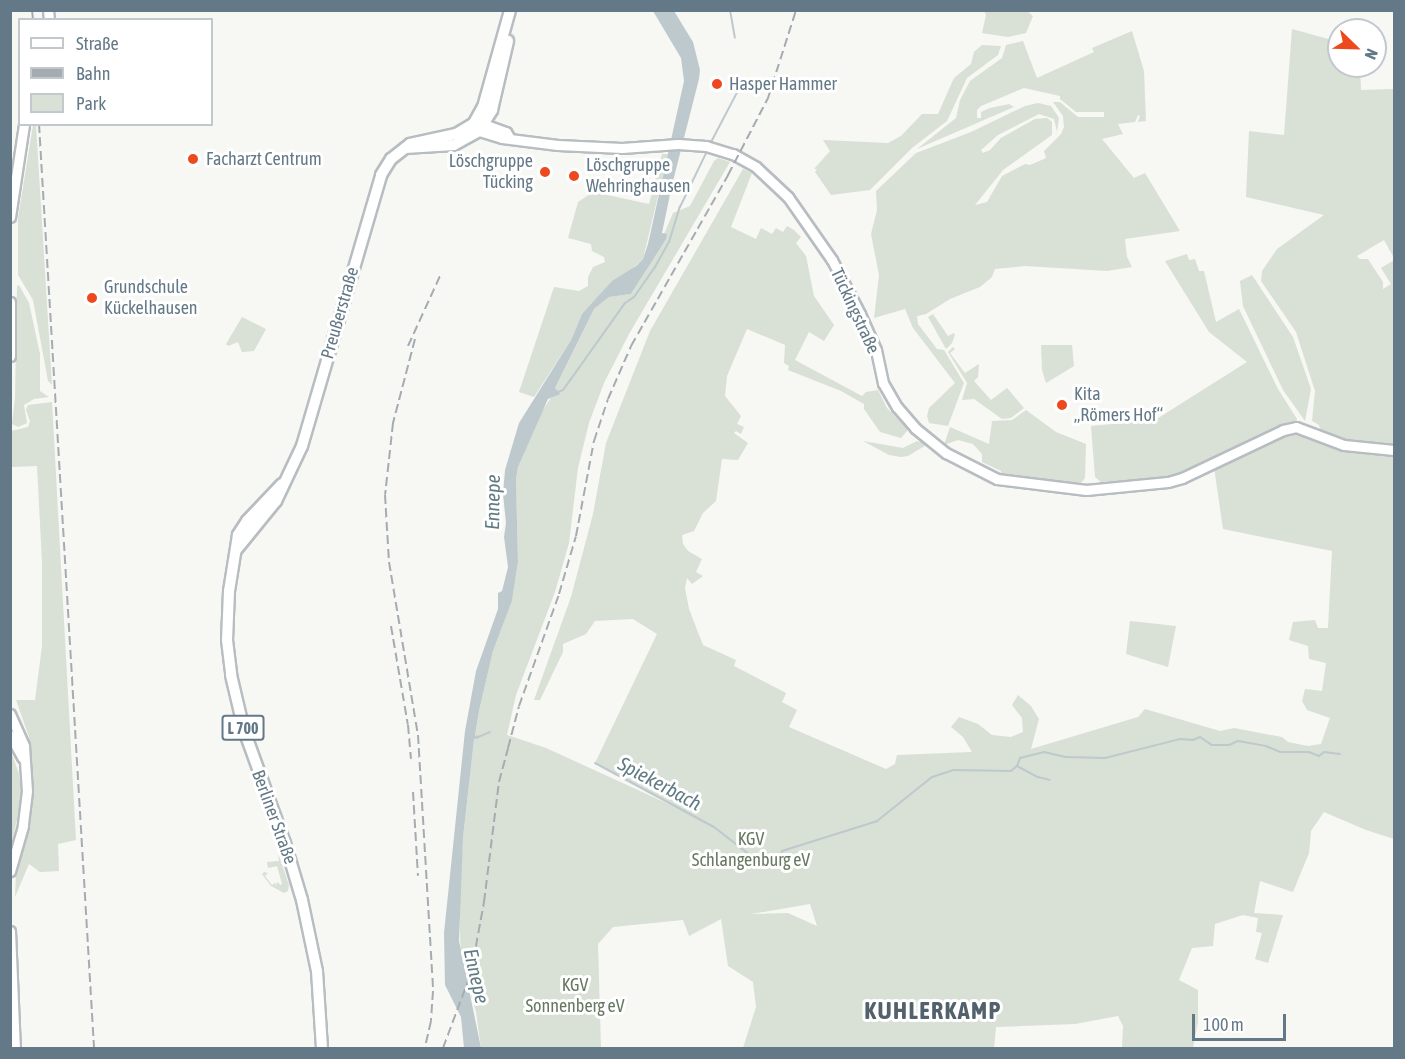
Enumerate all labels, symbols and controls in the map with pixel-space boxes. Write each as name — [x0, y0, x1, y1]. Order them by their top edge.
legend — [18, 18, 213, 126]
north arrow — [1327, 18, 1387, 78]
text: Straße — [76, 33, 119, 54]
text: N — [1362, 46, 1382, 62]
text: Bahn — [76, 63, 110, 84]
place label: Hasper Hammer — [729, 73, 837, 95]
marker: Hasper Hammer — [710, 77, 724, 91]
text: Park — [76, 93, 106, 114]
place label: Facharzt Centrum — [206, 148, 322, 170]
marker: Facharzt Centrum — [184, 150, 202, 168]
place label: Löschgruppe Tücking — [449, 151, 533, 194]
place label: Löschgruppe Wehringhausen — [586, 155, 690, 198]
marker: Löschgruppe Tücking — [538, 165, 552, 179]
marker: Löschgruppe Wehringhausen — [567, 169, 581, 183]
street label: Preußerstraße — [317, 265, 363, 361]
street label: Tückingstraße — [826, 265, 884, 357]
place label: Grundschule Kückelhausen — [104, 277, 198, 320]
marker: Grundschule Kückelhausen — [85, 291, 99, 305]
place label: Kita „Römers Hof“ — [1074, 384, 1163, 426]
marker: Kita „Römers Hof“ — [1055, 398, 1069, 412]
water label: Ennepe — [480, 474, 504, 530]
road number: L 700 — [220, 715, 266, 741]
water label: Spiekerbach — [614, 751, 706, 815]
street label: Berliner Straße — [247, 767, 301, 867]
park label: KGV Schlangenburg eV — [692, 829, 810, 872]
water label: Ennepe — [459, 946, 495, 1006]
park label: KGV Sonnenberg eV — [525, 975, 625, 1018]
district label: KUHLERKAMP — [864, 997, 1002, 1025]
scale bar — [1195, 1002, 1290, 1040]
text: 100 m — [1203, 1014, 1244, 1035]

